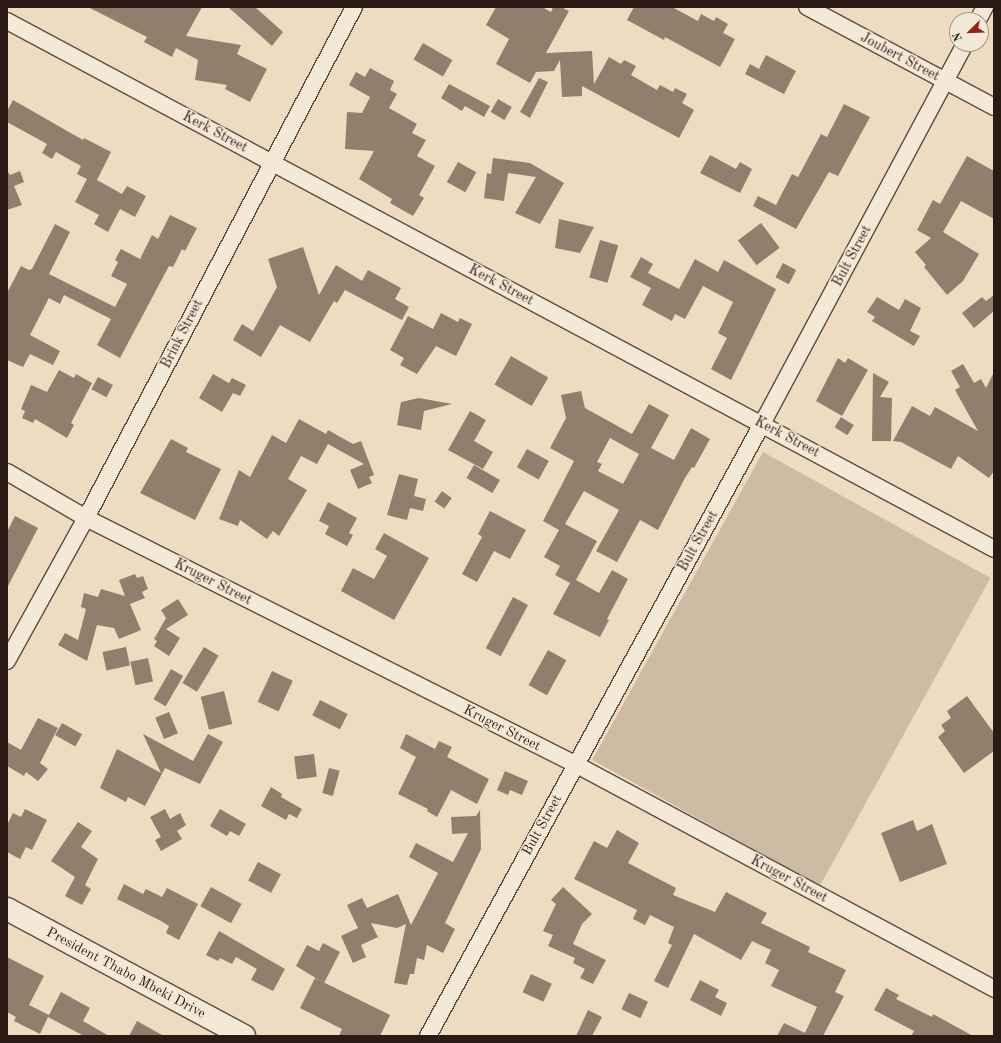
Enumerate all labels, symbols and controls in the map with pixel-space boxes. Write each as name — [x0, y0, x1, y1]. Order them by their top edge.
north arrow — [949, 12, 989, 52]
street label: Joubert Street — [858, 29, 942, 85]
text: N — [952, 30, 965, 43]
street label: Kerk Street — [180, 108, 250, 156]
street label: Bult Street — [829, 223, 875, 289]
street label: Kerk Street — [466, 261, 536, 309]
street label: Brink Street — [157, 297, 207, 371]
street label: Kerk Street — [752, 413, 822, 461]
street label: Bult Street — [674, 508, 722, 574]
street label: Kruger Street — [172, 555, 254, 609]
street label: Kruger Street — [461, 701, 543, 755]
street label: Bult Street — [518, 792, 566, 858]
street label: Kruger Street — [748, 852, 830, 906]
street label: President Thabo Mbeki Drive — [43, 924, 209, 1022]

